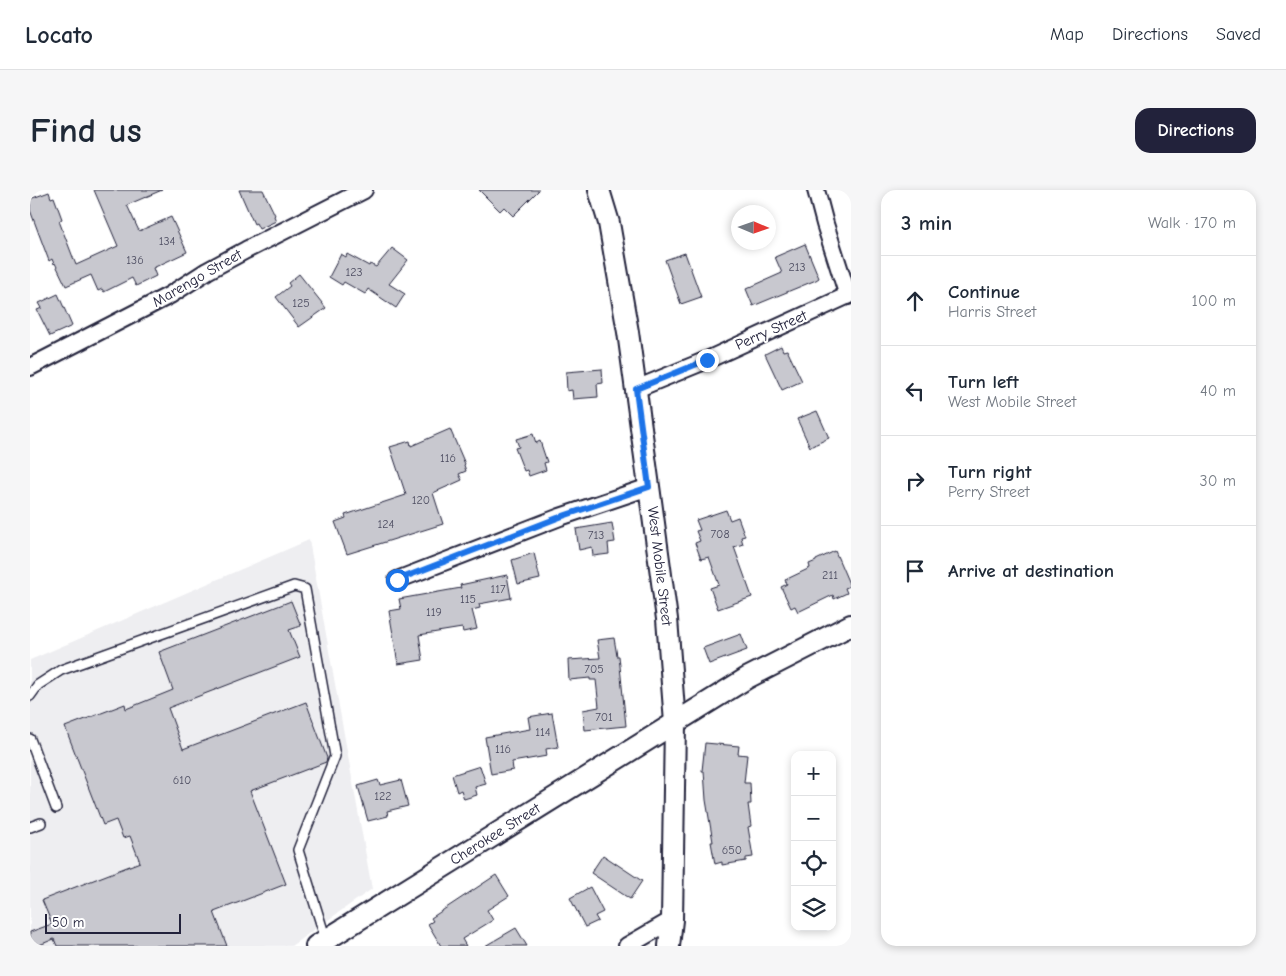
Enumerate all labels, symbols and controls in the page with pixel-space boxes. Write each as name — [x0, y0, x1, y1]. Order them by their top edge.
text: Locato — [25, 21, 93, 49]
text: Map — [1050, 24, 1084, 45]
text: Directions — [1112, 24, 1188, 45]
text: Saved — [1216, 24, 1261, 45]
button: Directions — [1135, 108, 1256, 153]
text: Find us — [30, 110, 142, 151]
north arrow — [731, 205, 776, 250]
text: 3 min — [901, 211, 952, 235]
text: Walk · 170 m — [1148, 214, 1236, 232]
house number: 134 — [159, 234, 176, 248]
street label: Marengo Street — [149, 245, 246, 311]
house number: 136 — [126, 253, 144, 267]
house number: 213 — [788, 260, 806, 274]
house number: 123 — [345, 265, 363, 279]
text: Continue — [948, 281, 1020, 303]
icon: ahead — [901, 287, 929, 315]
text: 100 m — [1192, 292, 1236, 310]
house number: 125 — [292, 296, 310, 310]
text: Harris Street — [948, 303, 1036, 321]
street label: Perry Street — [732, 306, 810, 354]
route end — [696, 349, 719, 372]
text: Turn left — [948, 371, 1019, 393]
icon: left — [901, 377, 929, 405]
text: 40 m — [1200, 382, 1236, 400]
text: West Mobile Street — [948, 393, 1076, 411]
house number: 116 — [440, 451, 456, 465]
text: Turn right — [948, 461, 1032, 483]
icon: right — [901, 467, 929, 495]
text: 30 m — [1200, 472, 1236, 490]
text: Perry Street — [948, 483, 1030, 501]
house number: 120 — [412, 493, 430, 507]
street label: West Mobile Street — [644, 505, 676, 628]
house number: 124 — [378, 517, 395, 531]
house number: 708 — [710, 527, 730, 541]
house number: 713 — [588, 528, 604, 542]
icon: arrive — [901, 557, 929, 585]
text: Arrive at destination — [948, 560, 1114, 582]
house number: 211 — [822, 568, 838, 582]
route start — [386, 569, 409, 592]
house number: 117 — [490, 582, 506, 596]
house number: 115 — [460, 592, 476, 606]
house number: 119 — [426, 605, 442, 619]
house number: 705 — [584, 662, 604, 676]
house number: 701 — [595, 710, 613, 724]
house number: 114 — [535, 725, 551, 739]
house number: 116 — [495, 742, 511, 756]
map controls — [791, 751, 836, 931]
button: + — [791, 751, 836, 796]
house number: 610 — [173, 773, 191, 787]
house number: 122 — [374, 789, 392, 803]
button: − — [791, 796, 836, 841]
street label: Cherokee Street — [447, 799, 544, 869]
button: locate — [791, 841, 836, 886]
house number: 650 — [722, 843, 742, 857]
button: layers — [791, 886, 836, 931]
scale bar — [45, 911, 181, 934]
text: 50 m — [52, 914, 84, 931]

